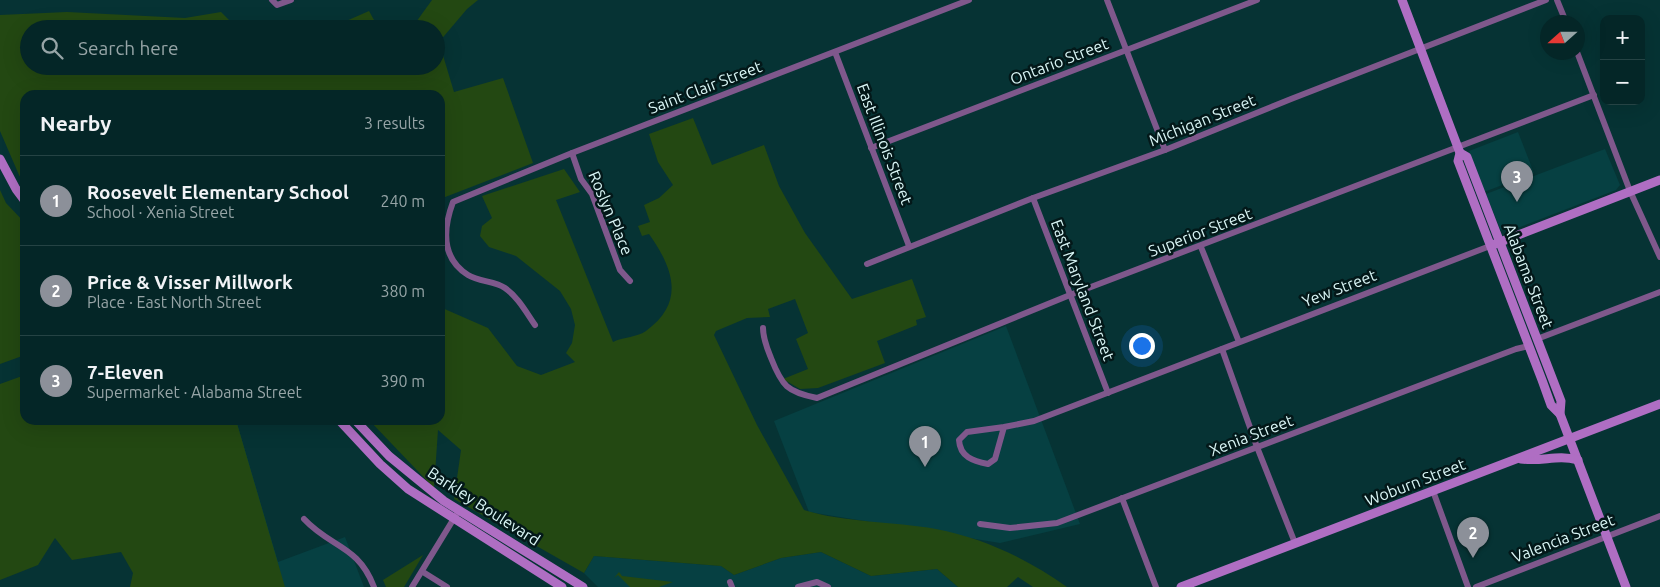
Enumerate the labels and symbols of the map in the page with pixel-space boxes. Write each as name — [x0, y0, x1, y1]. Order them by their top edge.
north arrow — [1540, 15, 1585, 60]
street label: Ontario Street — [1007, 34, 1111, 88]
street label: Saint Clair Street — [646, 57, 765, 117]
street label: East Illinois Street — [854, 81, 917, 208]
street label: Michigan Street — [1146, 90, 1258, 150]
pin: 3 — [1501, 161, 1533, 202]
street label: Roslyn Place — [585, 168, 637, 258]
street label: Superior Street — [1146, 204, 1255, 260]
street label: East Maryland Street — [1048, 217, 1118, 364]
street label: Alabama Street — [1501, 221, 1558, 332]
street label: Yew Street — [1299, 265, 1379, 310]
your location — [1129, 333, 1155, 359]
street label: Xenia Street — [1207, 411, 1296, 459]
pin: 1 — [909, 426, 941, 467]
street label: Woburn Street — [1362, 454, 1468, 509]
street label: Barkley Boulevard — [425, 463, 543, 549]
street label: Valencia Street — [1509, 510, 1617, 566]
pin: 2 — [1457, 517, 1489, 558]

